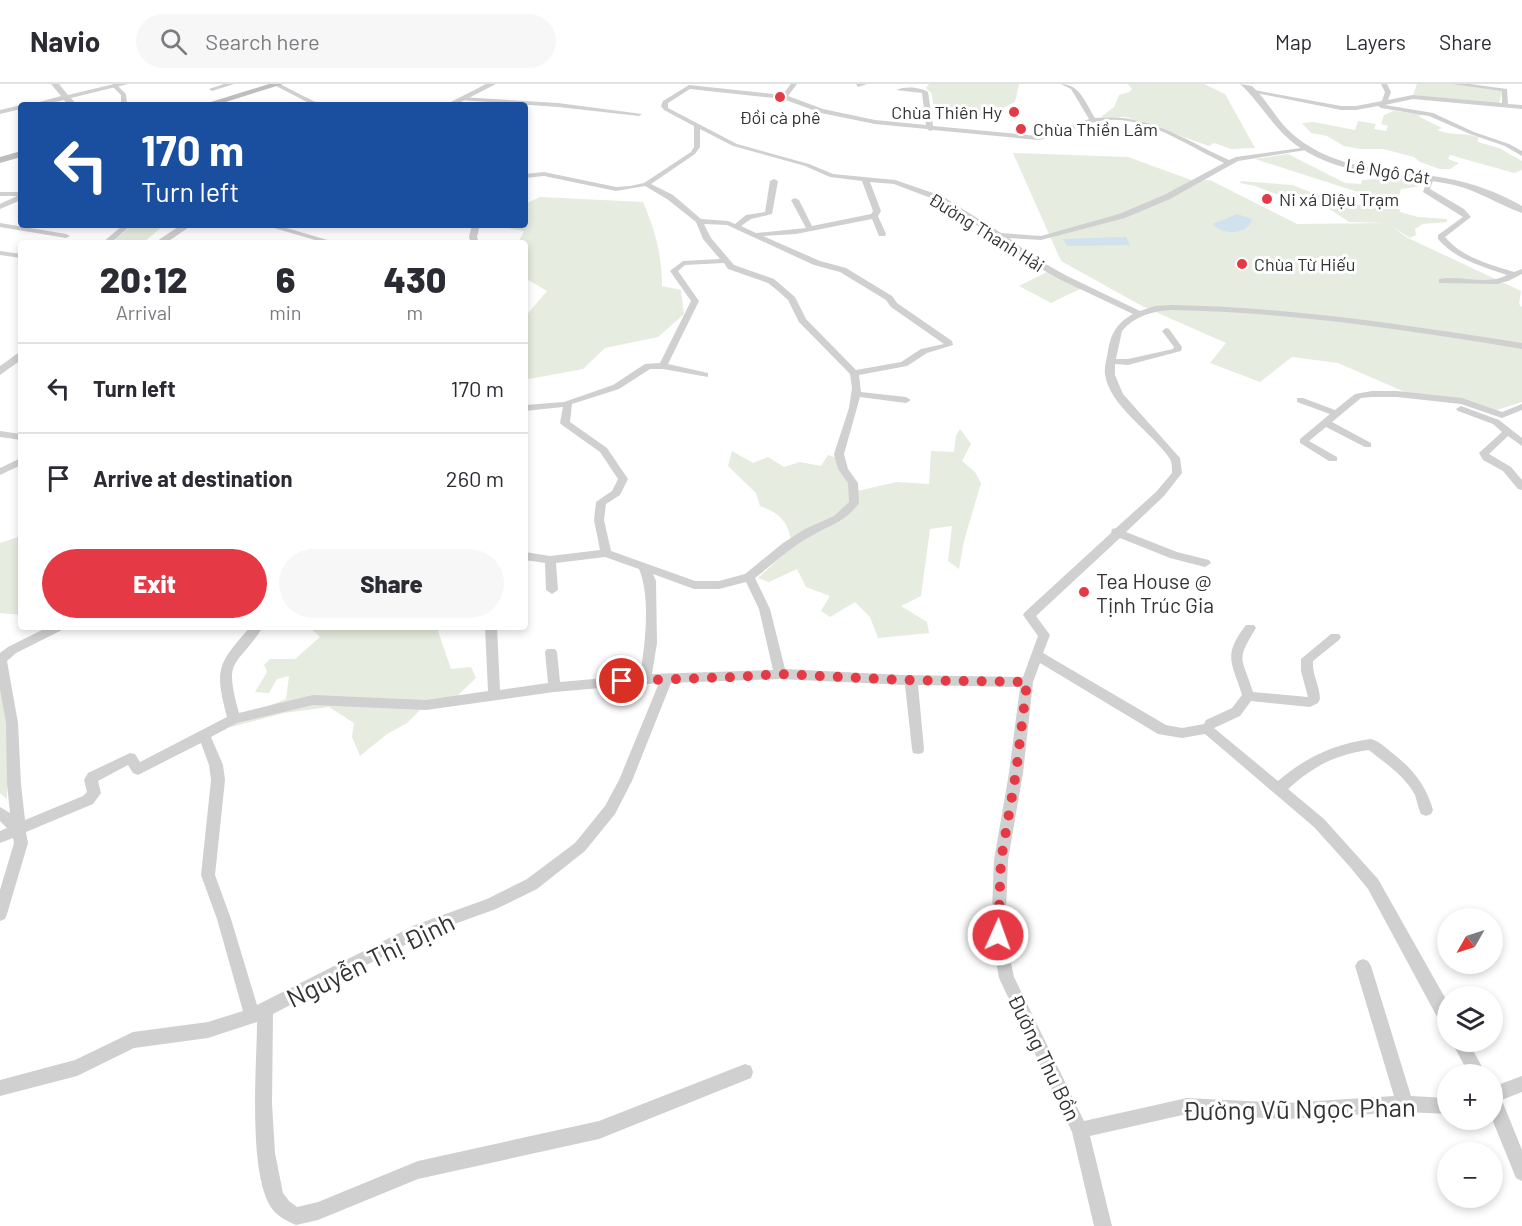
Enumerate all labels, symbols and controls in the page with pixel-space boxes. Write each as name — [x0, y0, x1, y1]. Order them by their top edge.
search box — [136, 14, 556, 68]
text: Navio — [30, 24, 100, 58]
icon: search — [157, 25, 190, 58]
text: Search here — [205, 28, 320, 54]
text: Map — [1275, 29, 1312, 54]
text: Layers — [1345, 29, 1406, 54]
text: Share — [1439, 29, 1492, 54]
marker: Đồi cà phê — [773, 90, 787, 104]
place label: Chùa Thiên Hy — [891, 101, 1002, 123]
marker: Chùa Thiên Hy — [1007, 105, 1021, 119]
place label: Đồi cà phê — [739, 106, 821, 128]
place label: Chùa Thiền Lâm — [1033, 118, 1158, 140]
marker: Chùa Thiền Lâm — [1014, 122, 1028, 136]
text: 170 m — [141, 124, 244, 174]
icon: left — [42, 126, 120, 204]
street label: Lê Ngô Cát — [1344, 153, 1432, 189]
text: Turn left — [141, 175, 239, 207]
street label: Đường Thanh Hải — [925, 188, 1049, 276]
place label: Ni xá Diệu Trạm — [1279, 188, 1399, 210]
marker: Ni xá Diệu Trạm — [1260, 192, 1274, 206]
place label: Chùa Từ Hiếu — [1254, 253, 1356, 275]
text: 20:12 — [100, 257, 187, 300]
text: 6 — [276, 257, 295, 300]
text: 430 — [383, 257, 446, 300]
marker: Chùa Từ Hiếu — [1235, 257, 1249, 271]
text: Arrival — [116, 300, 172, 324]
text: min — [269, 300, 302, 324]
text: m — [407, 300, 423, 324]
icon: left — [42, 372, 75, 405]
text: Turn left — [93, 375, 176, 401]
text: 170 m — [451, 375, 504, 401]
icon: arrive — [42, 462, 75, 495]
text: Arrive at destination — [93, 465, 292, 491]
text: 260 m — [446, 465, 504, 491]
button: Exit — [42, 549, 267, 618]
button: Share — [279, 549, 504, 618]
place label: Tea House @ Tịnh Trúc Gia — [1096, 568, 1214, 617]
marker: Tea House @ Tịnh Trúc Gia — [1077, 585, 1091, 599]
pin — [596, 655, 647, 706]
icon: arrive — [605, 664, 638, 697]
position arrow — [966, 903, 1030, 967]
street label: Nguyễn Thị Định — [281, 905, 459, 1013]
north arrow — [1437, 908, 1503, 974]
map controls — [1437, 908, 1503, 1208]
button: layers — [1437, 986, 1503, 1052]
street label: Đường Thu Bồn — [1004, 990, 1086, 1124]
button: + — [1437, 1064, 1503, 1130]
street label: Đường Vũ Ngọc Phan — [1182, 1090, 1416, 1126]
button: − — [1437, 1142, 1503, 1208]

